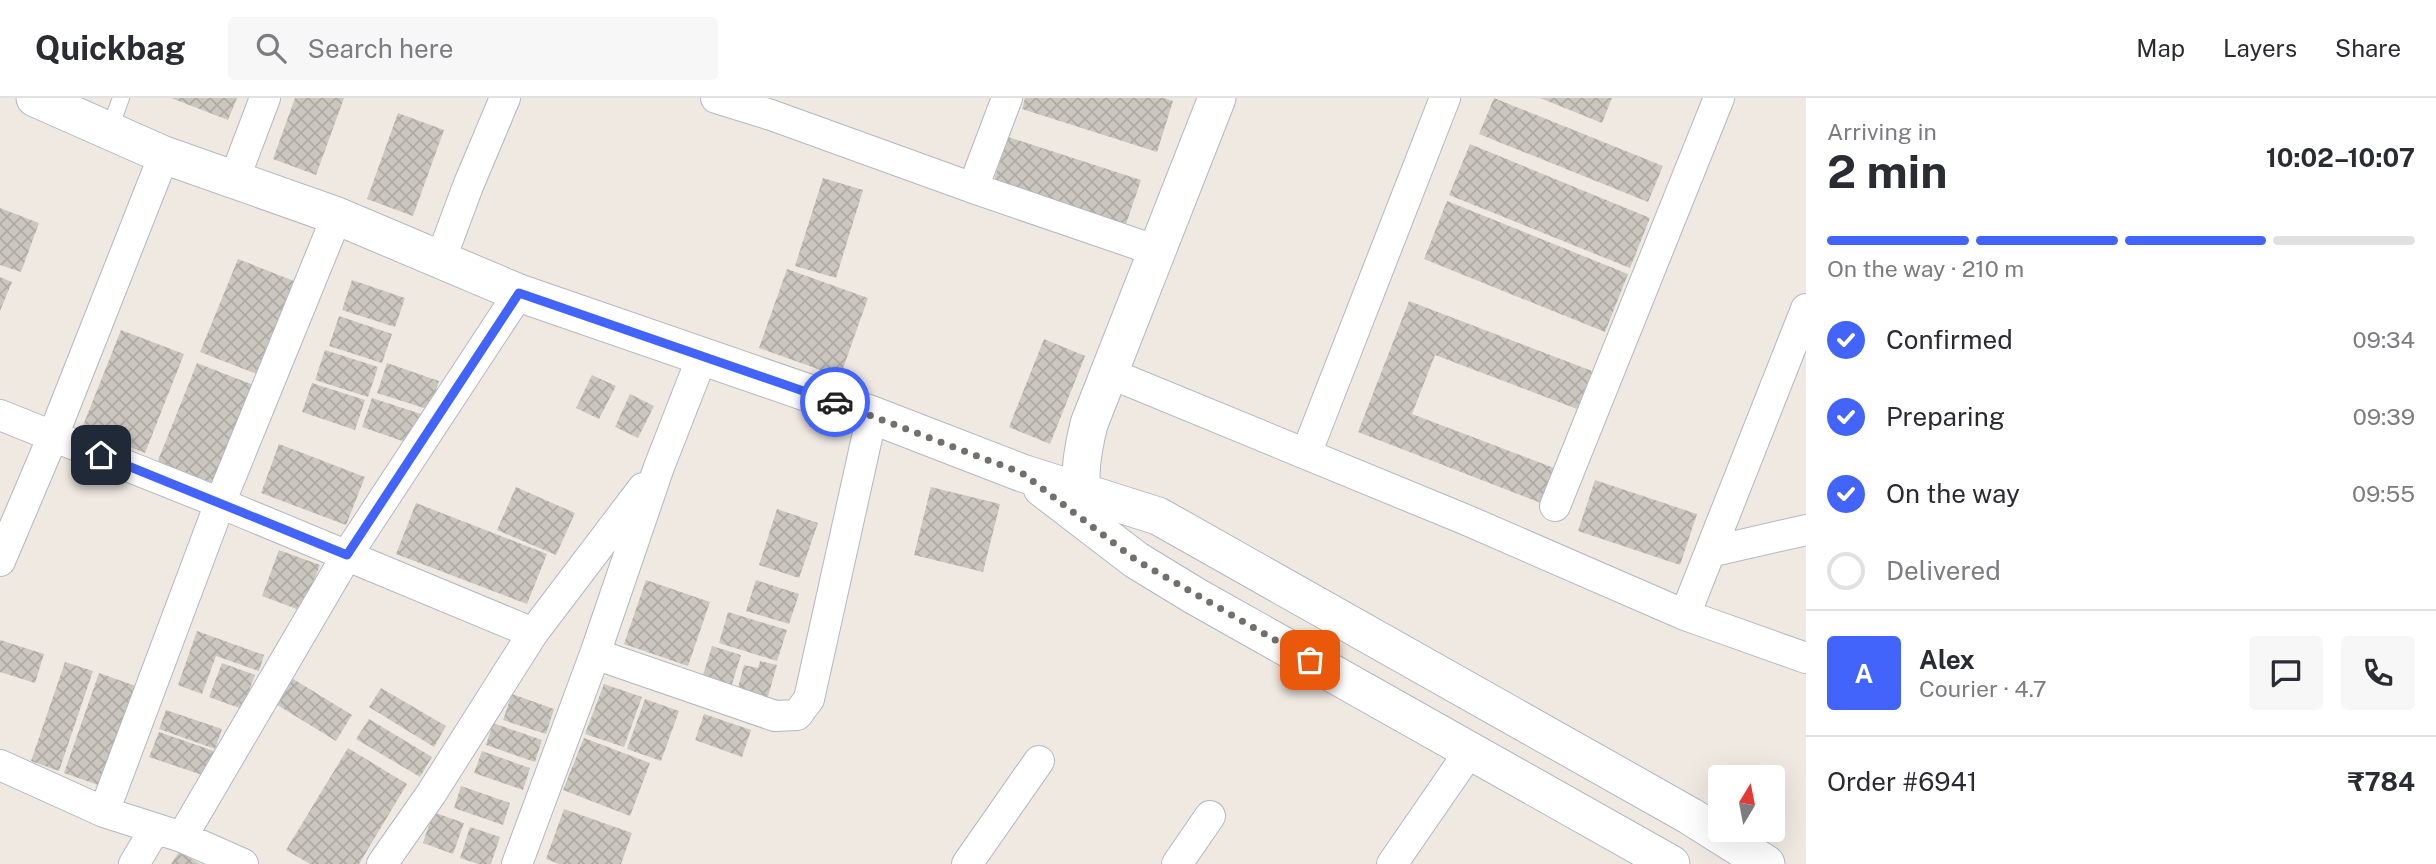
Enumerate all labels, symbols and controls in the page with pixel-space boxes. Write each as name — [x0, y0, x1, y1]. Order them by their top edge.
search box — [228, 17, 718, 80]
text: Quickbag — [35, 29, 186, 67]
icon: search — [252, 29, 290, 67]
text: Search here — [308, 33, 454, 64]
text: Map — [2136, 34, 2185, 62]
text: Layers — [2223, 34, 2297, 62]
text: Share — [2335, 34, 2401, 62]
text: Arriving in — [1827, 118, 1937, 145]
text: 10:02–10:07 — [2266, 142, 2415, 173]
text: 2 min — [1827, 144, 1947, 198]
text: On the way · 210 m — [1827, 255, 2024, 282]
icon: check — [1827, 321, 1865, 359]
text: Confirmed — [1886, 324, 2013, 355]
text: 09:34 — [2353, 326, 2415, 353]
courier — [800, 367, 870, 437]
icon: car — [816, 383, 854, 421]
icon: check — [1827, 398, 1865, 436]
text: Preparing — [1886, 401, 2005, 432]
text: 09:39 — [2353, 403, 2415, 430]
pin — [71, 425, 131, 485]
icon: home — [82, 436, 120, 474]
icon: check — [1827, 475, 1865, 513]
text: On the way — [1886, 478, 2020, 509]
text: 09:55 — [2352, 480, 2415, 507]
text: Delivered — [1886, 555, 2001, 586]
pin — [1280, 630, 1340, 690]
button: chat — [2249, 636, 2323, 710]
button: phone — [2341, 636, 2415, 710]
icon: bag — [1291, 641, 1329, 679]
text: Alex — [1919, 644, 1975, 675]
text: A — [1855, 658, 1873, 689]
text: Courier · 4.7 — [1919, 675, 2047, 702]
north arrow — [1708, 765, 1785, 842]
map controls — [1708, 765, 1785, 842]
text: Order #6941 — [1827, 766, 1977, 797]
text: ₹784 — [2348, 766, 2415, 797]

